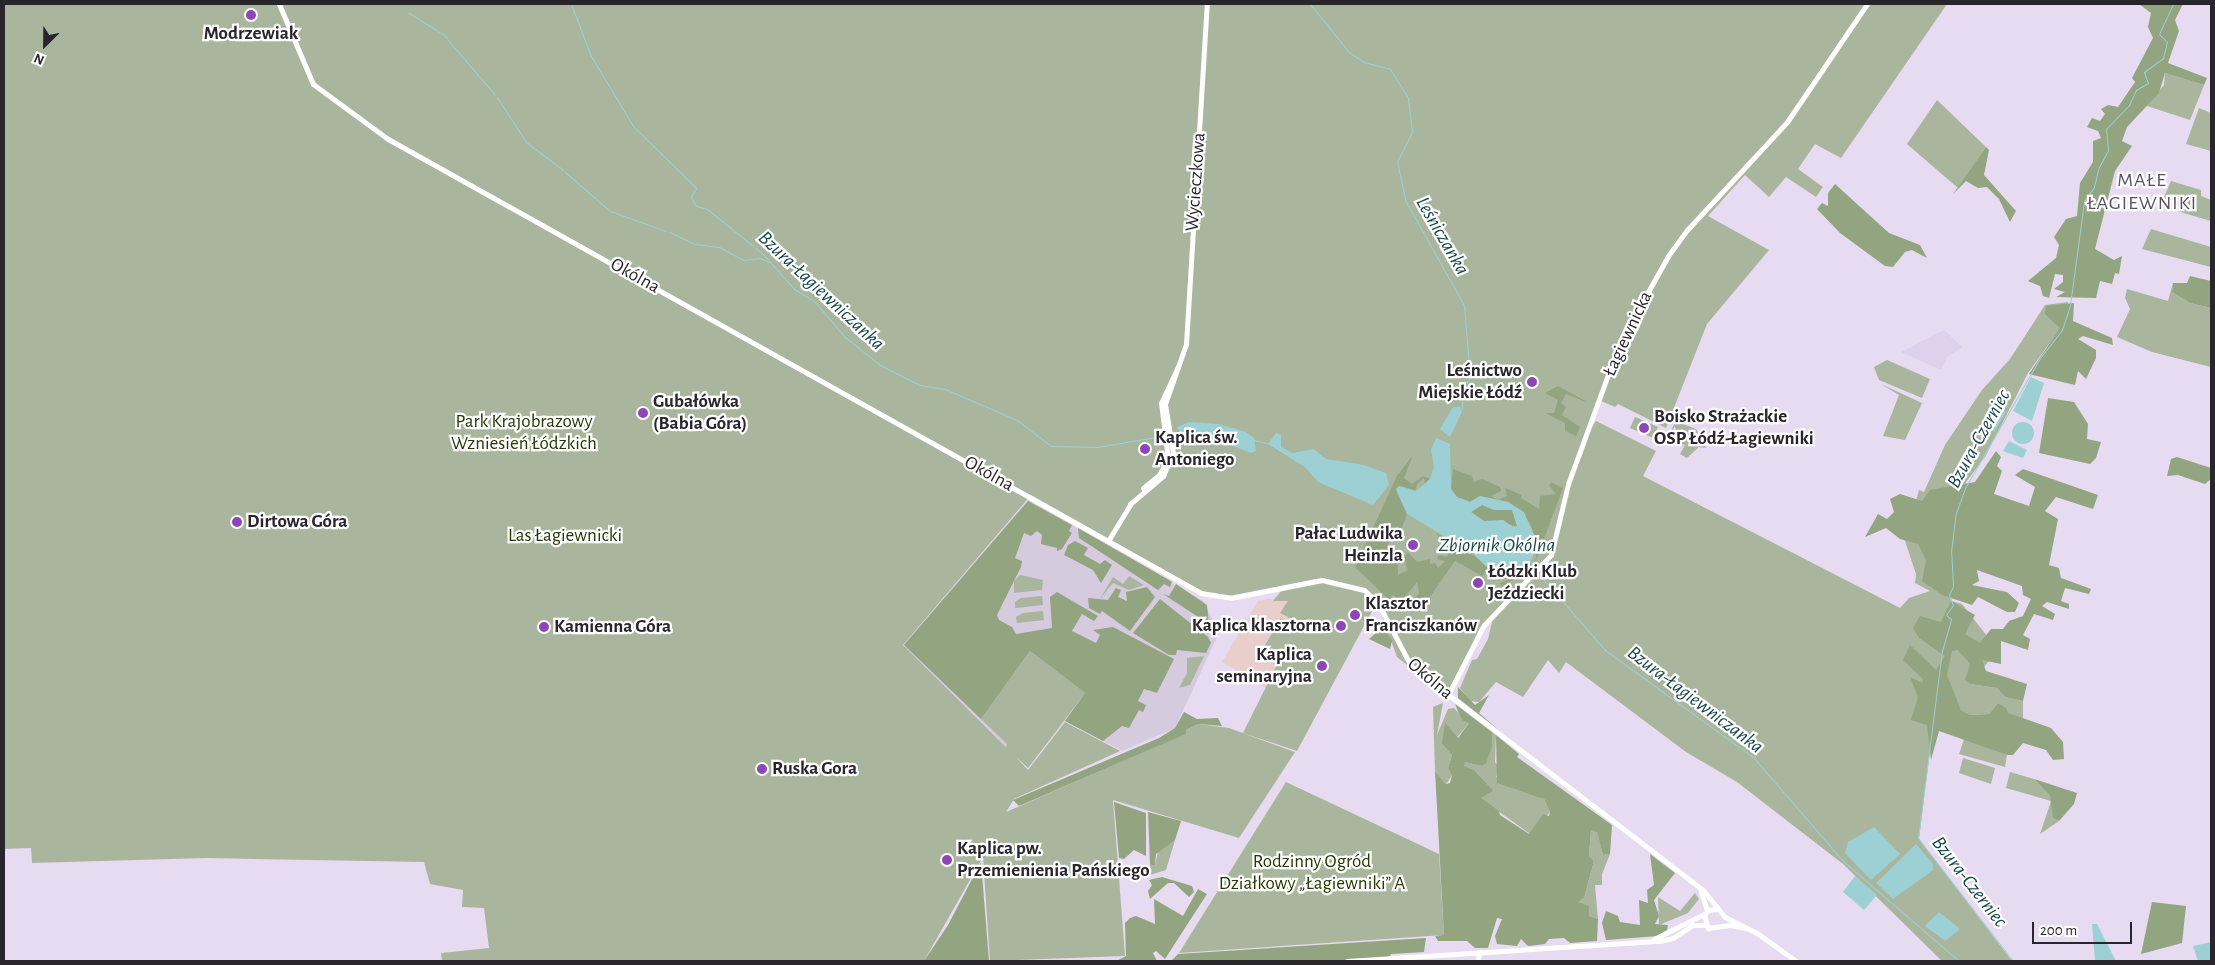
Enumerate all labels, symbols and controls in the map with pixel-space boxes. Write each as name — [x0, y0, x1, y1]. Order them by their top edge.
marker: Modrzewiak — [245, 9, 257, 21]
north arrow — [20, 20, 70, 70]
place label: Modrzewiak — [204, 23, 298, 45]
text: N — [32, 50, 46, 67]
street label: Wycieczkowa — [1181, 132, 1211, 232]
district label: MAŁE ŁAGIEWNIKI — [2086, 169, 2198, 216]
water label: Leśniczanka — [1410, 193, 1474, 279]
water label: Bzura-Łagiewniczanka — [753, 226, 889, 356]
street label: Okólna — [606, 253, 664, 299]
street label: Łagiewnicka — [1598, 288, 1658, 380]
place label: Leśnictwo Miejskie Łódź — [1418, 360, 1522, 404]
marker: Leśnictwo Miejskie Łódź — [1526, 376, 1538, 388]
water label: Bzura-Czerniec — [1942, 386, 2016, 492]
place label: Gubałówka (Babia Góra) — [653, 391, 747, 435]
place label: Boisko Strażackie OSP Łódź-Łagiewniki — [1654, 406, 1814, 450]
marker: Gubałówka (Babia Góra) — [637, 407, 649, 419]
park label: Park Krajobrazowy Wzniesień Łódzkich — [451, 411, 597, 455]
marker: Boisko Strażackie OSP Łódź-Łagiewniki — [1638, 422, 1650, 434]
place label: Kaplica św. Antoniego — [1155, 427, 1238, 471]
marker: Kaplica św. Antoniego — [1139, 443, 1151, 455]
street label: Okólna — [960, 451, 1018, 497]
place label: Dirtowa Góra — [247, 511, 347, 533]
marker: Dirtowa Góra — [231, 516, 243, 528]
place label: Pałac Ludwika Heinzla — [1294, 523, 1403, 567]
park label: Las Łagiewnicki — [508, 525, 622, 547]
water label: Zbiornik Okólna — [1439, 533, 1555, 557]
marker: Pałac Ludwika Heinzla — [1407, 539, 1419, 551]
place label: Łódzki Klub Jeździecki — [1488, 561, 1577, 605]
marker: Łódzki Klub Jeździecki — [1472, 577, 1484, 589]
place label: Klasztor Franciszkanów — [1365, 593, 1477, 637]
marker: Klasztor Franciszkanów — [1349, 609, 1361, 621]
place label: Kaplica klasztorna — [1192, 615, 1331, 637]
place label: Kamienna Góra — [554, 616, 671, 638]
marker: Kaplica klasztorna — [1335, 620, 1347, 632]
marker: Kamienna Góra — [538, 621, 550, 633]
water label: Bzura-Łagiewniczanka — [1622, 641, 1768, 759]
place label: Kaplica seminaryjna — [1217, 644, 1312, 688]
street label: Okólna — [1402, 653, 1458, 705]
marker: Kaplica seminaryjna — [1316, 660, 1328, 672]
place label: Ruska Gora — [772, 758, 857, 780]
marker: Ruska Gora — [756, 763, 768, 775]
water label: Bzura-Czerniec — [1926, 832, 2012, 932]
place label: Kaplica pw. Przemienienia Pańskiego — [957, 838, 1150, 882]
park label: Rodzinny Ogród Działkowy „Łagiewniki” A — [1219, 851, 1405, 895]
marker: Kaplica pw. Przemienienia Pańskiego — [941, 854, 953, 866]
scale bar — [2035, 912, 2135, 944]
text: 200 m — [2040, 923, 2077, 938]

